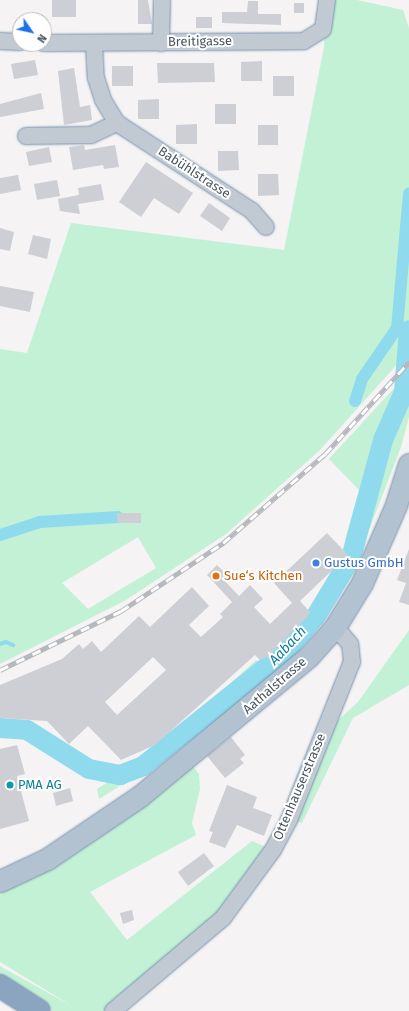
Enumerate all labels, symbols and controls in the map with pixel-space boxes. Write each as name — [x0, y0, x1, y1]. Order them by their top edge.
north arrow — [12, 12, 52, 52]
text: N — [34, 32, 49, 45]
street label: Breitigasse — [168, 34, 232, 50]
street label: Babühlstrasse — [155, 144, 233, 202]
place label: Gustus GmbH — [324, 555, 404, 571]
marker: Gustus GmbH — [311, 558, 321, 568]
place label: Sue‘s Kitchen — [224, 568, 302, 584]
marker: Sue‘s Kitchen — [211, 571, 221, 581]
water label: Aabach — [266, 623, 310, 669]
street label: Aathalstrasse — [240, 654, 310, 718]
street label: Ottenhauserstrasse — [270, 731, 330, 843]
place label: PMA AG — [18, 777, 62, 793]
marker: PMA AG — [5, 780, 15, 790]

